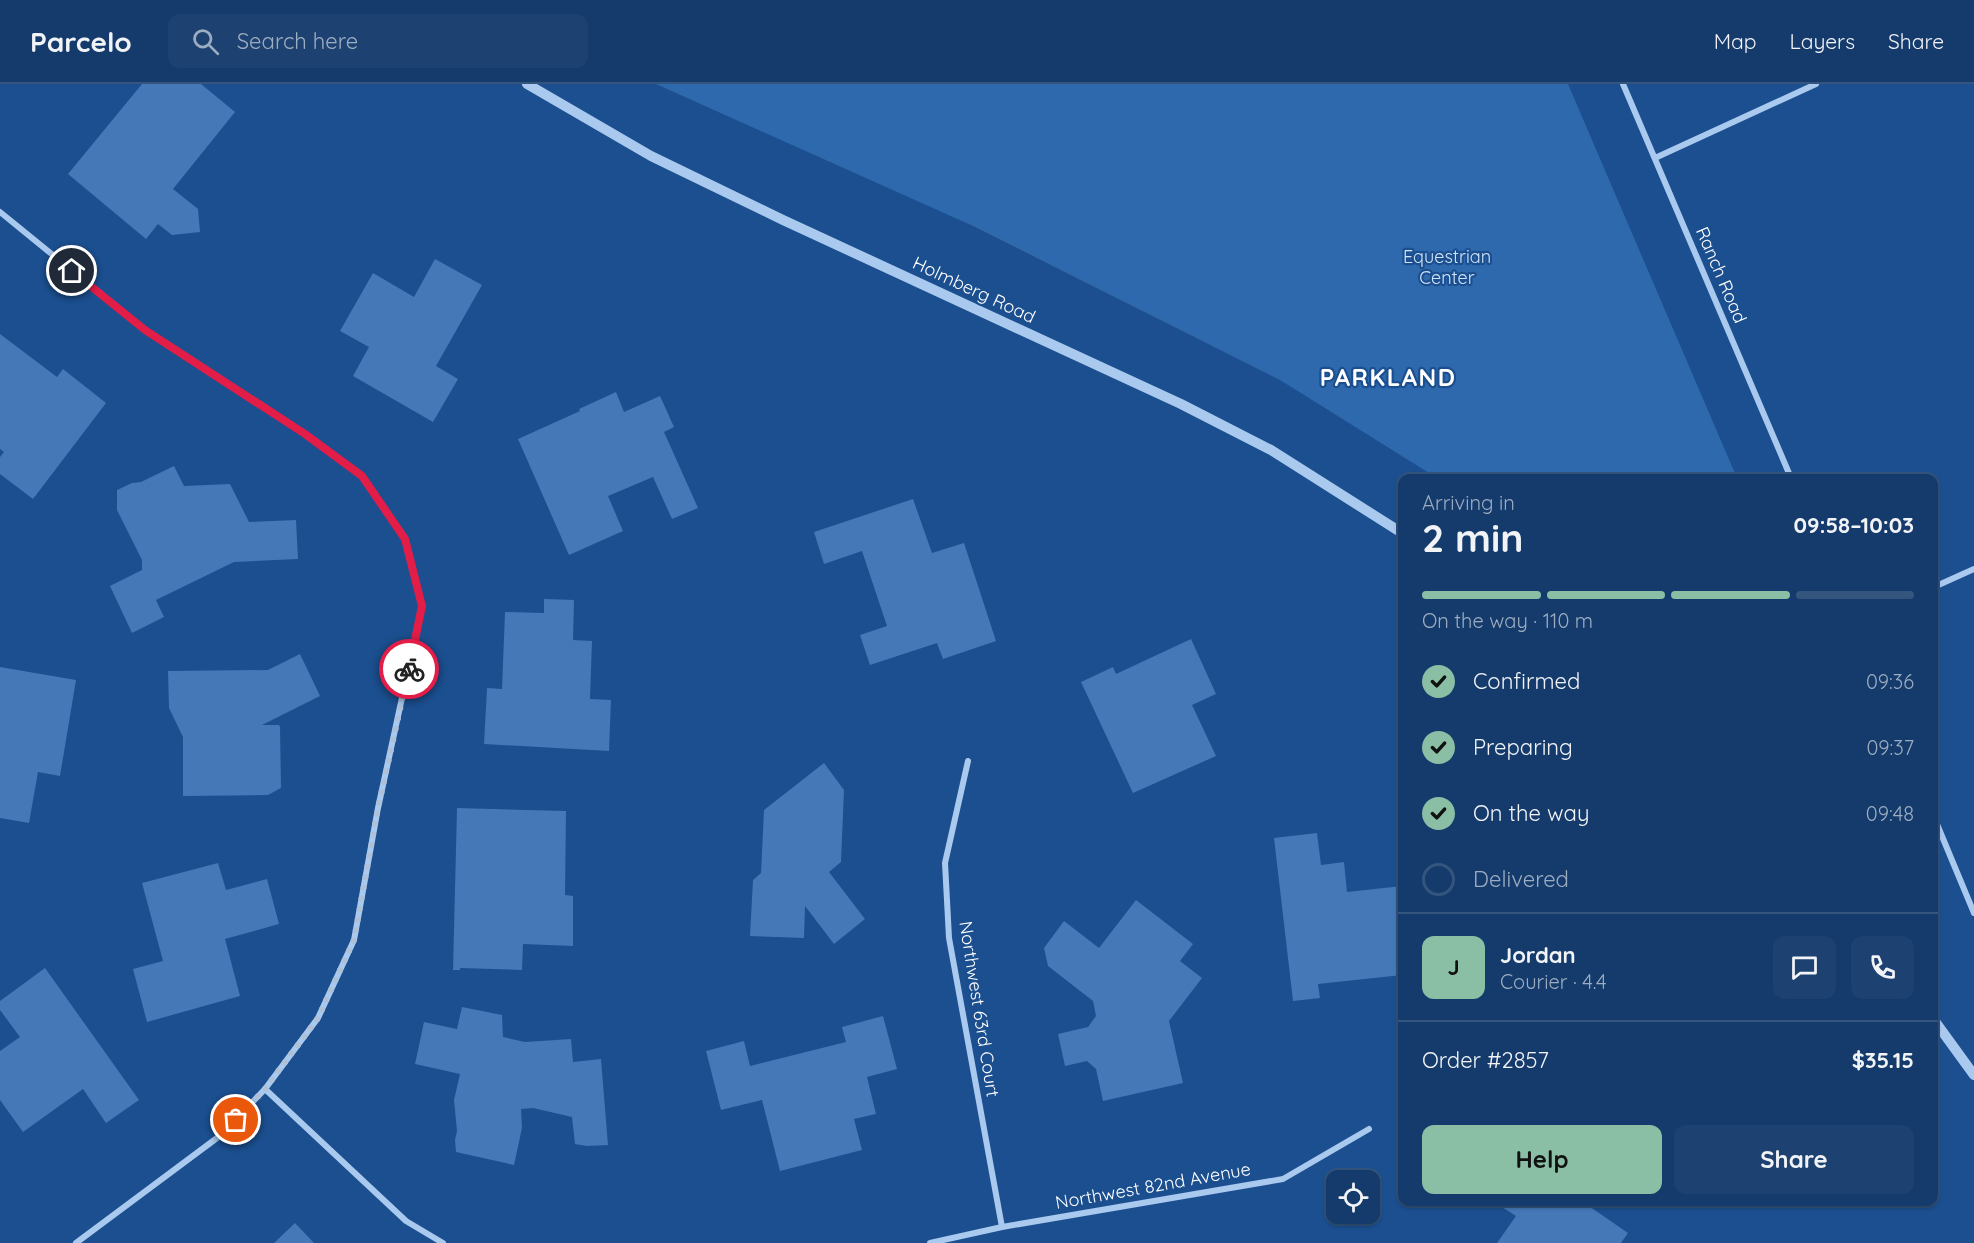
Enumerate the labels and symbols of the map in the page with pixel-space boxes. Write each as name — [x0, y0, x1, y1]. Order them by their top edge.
street label: Ranch Road — [1691, 223, 1752, 327]
pin — [46, 245, 97, 296]
park label: Equestrian Center — [1403, 245, 1491, 289]
street label: Holmberg Road — [909, 251, 1039, 328]
district label: PARKLAND — [1320, 362, 1456, 392]
courier — [379, 639, 439, 699]
street label: Northwest 63rd Court — [954, 919, 1005, 1099]
pin — [210, 1094, 261, 1145]
street label: Northwest 82nd Avenue — [1053, 1157, 1252, 1214]

